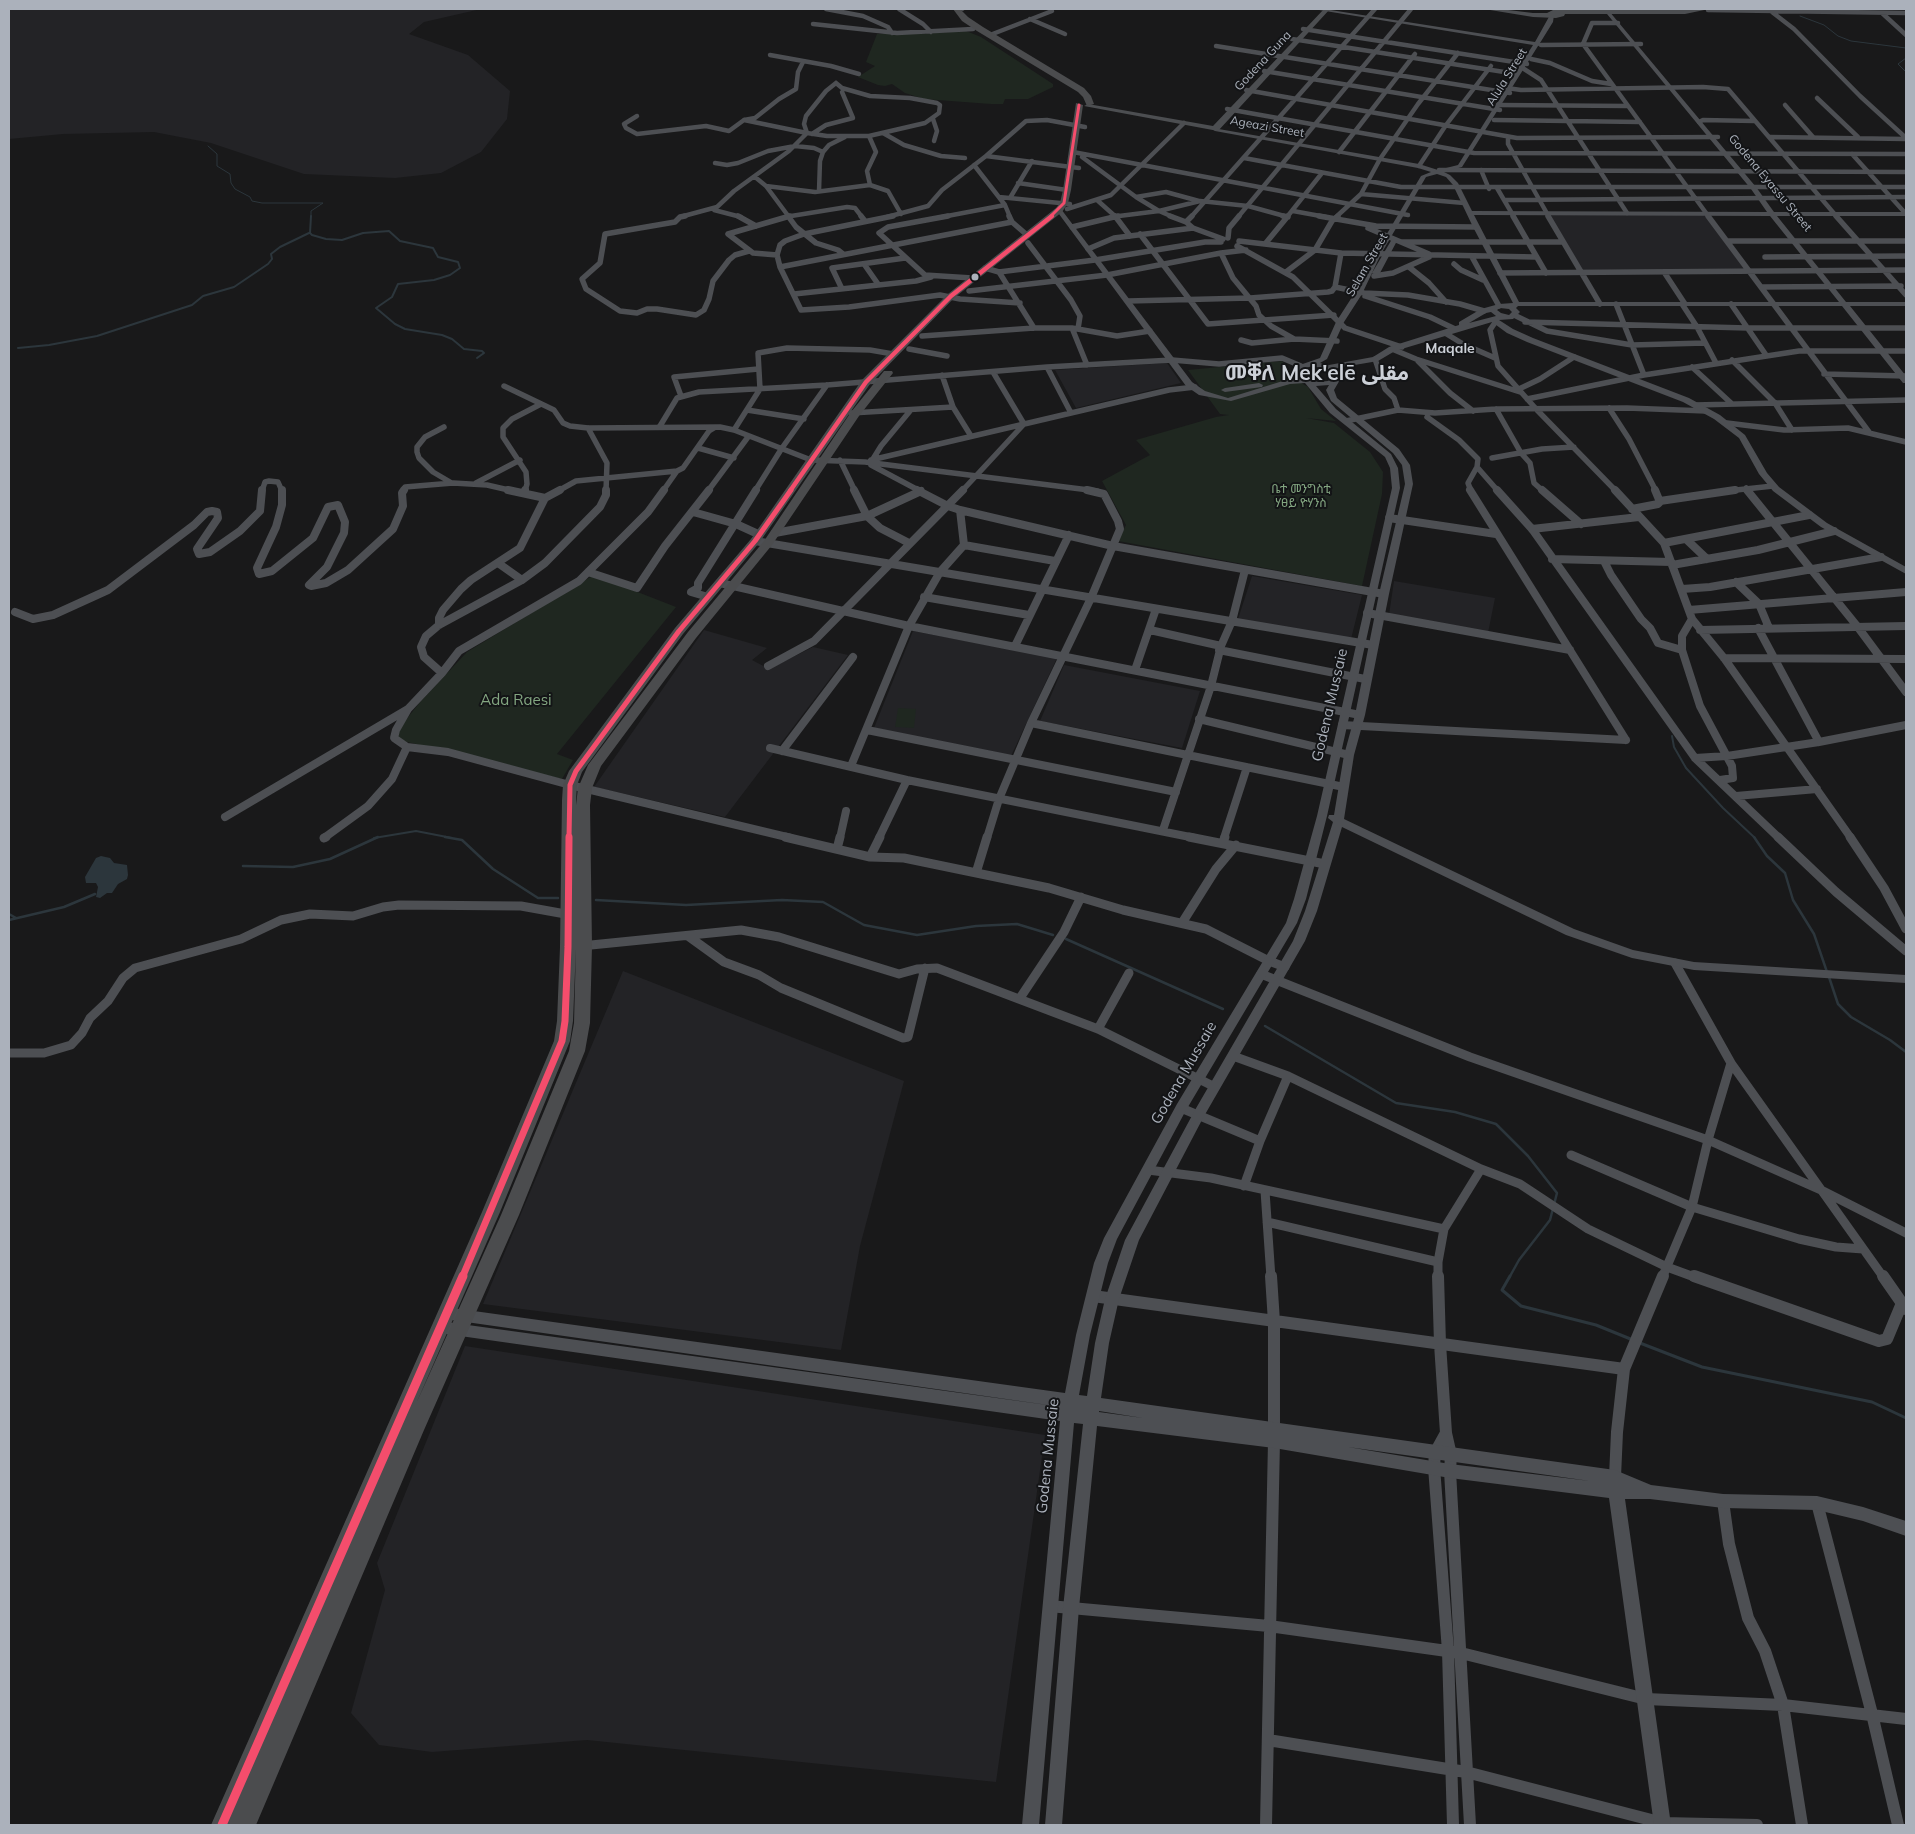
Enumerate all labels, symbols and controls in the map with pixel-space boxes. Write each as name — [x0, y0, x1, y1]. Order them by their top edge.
street label: Godena Guna — [1232, 28, 1294, 94]
street label: Alula Street — [1484, 46, 1530, 108]
street label: Ageazi Street — [1229, 113, 1305, 141]
street label: Godena Eyassu Street — [1725, 132, 1815, 234]
street label: Selam Street — [1343, 231, 1391, 299]
unlabelled marker — [970, 272, 980, 282]
district label: Maqale — [1425, 341, 1475, 357]
district label: መቐለ Mek'elē مقلى — [1225, 361, 1409, 387]
park label: ቤተ መንግስቲ ሃፀይ ዮሃንስ — [1271, 482, 1331, 510]
street label: Godena Mussaie — [1308, 647, 1352, 763]
park label: Ada Raesi — [480, 691, 552, 709]
street label: Godena Mussaie — [1147, 1018, 1221, 1128]
street label: Godena Mussaie — [1033, 1398, 1063, 1514]

